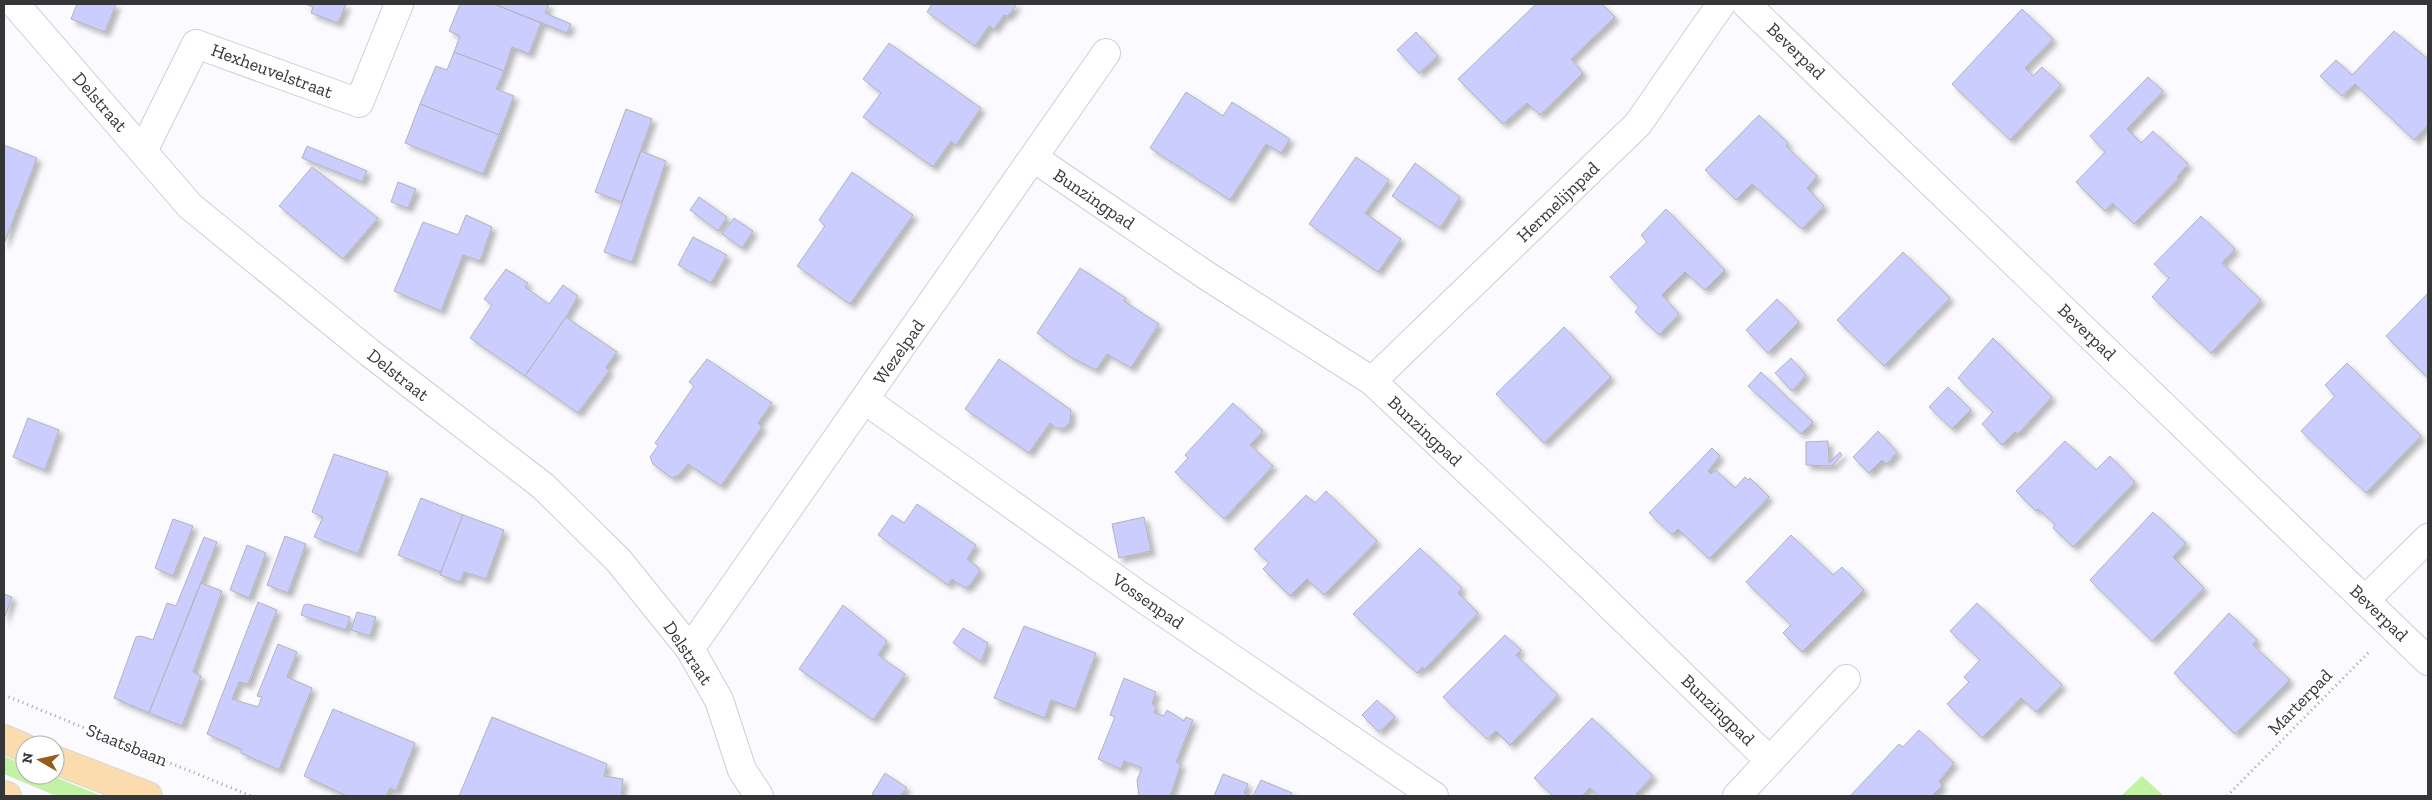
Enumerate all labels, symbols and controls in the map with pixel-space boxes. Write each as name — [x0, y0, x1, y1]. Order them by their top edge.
street label: Beverpad — [1762, 18, 1830, 84]
street label: Hexheuvelstraat — [208, 39, 336, 103]
street label: Delstraat — [68, 68, 132, 137]
street label: Hermelijnpad — [1512, 157, 1604, 247]
street label: Bunzingpad — [1049, 164, 1139, 234]
street label: Beverpad — [2053, 299, 2121, 365]
street label: Wezelpad — [869, 315, 929, 389]
street label: Delstraat — [363, 344, 433, 406]
street label: Bunzingpad — [1383, 391, 1467, 471]
street label: Vossenpad — [1107, 568, 1188, 634]
street label: Beverpad — [2345, 580, 2413, 646]
street label: Delstraat — [659, 617, 717, 689]
street label: Marterpad — [2263, 664, 2337, 740]
street label: Bunzingpad — [1677, 670, 1759, 750]
street label: Staatsbaan — [83, 719, 171, 771]
north arrow — [15, 735, 65, 785]
text: N — [18, 751, 37, 765]

